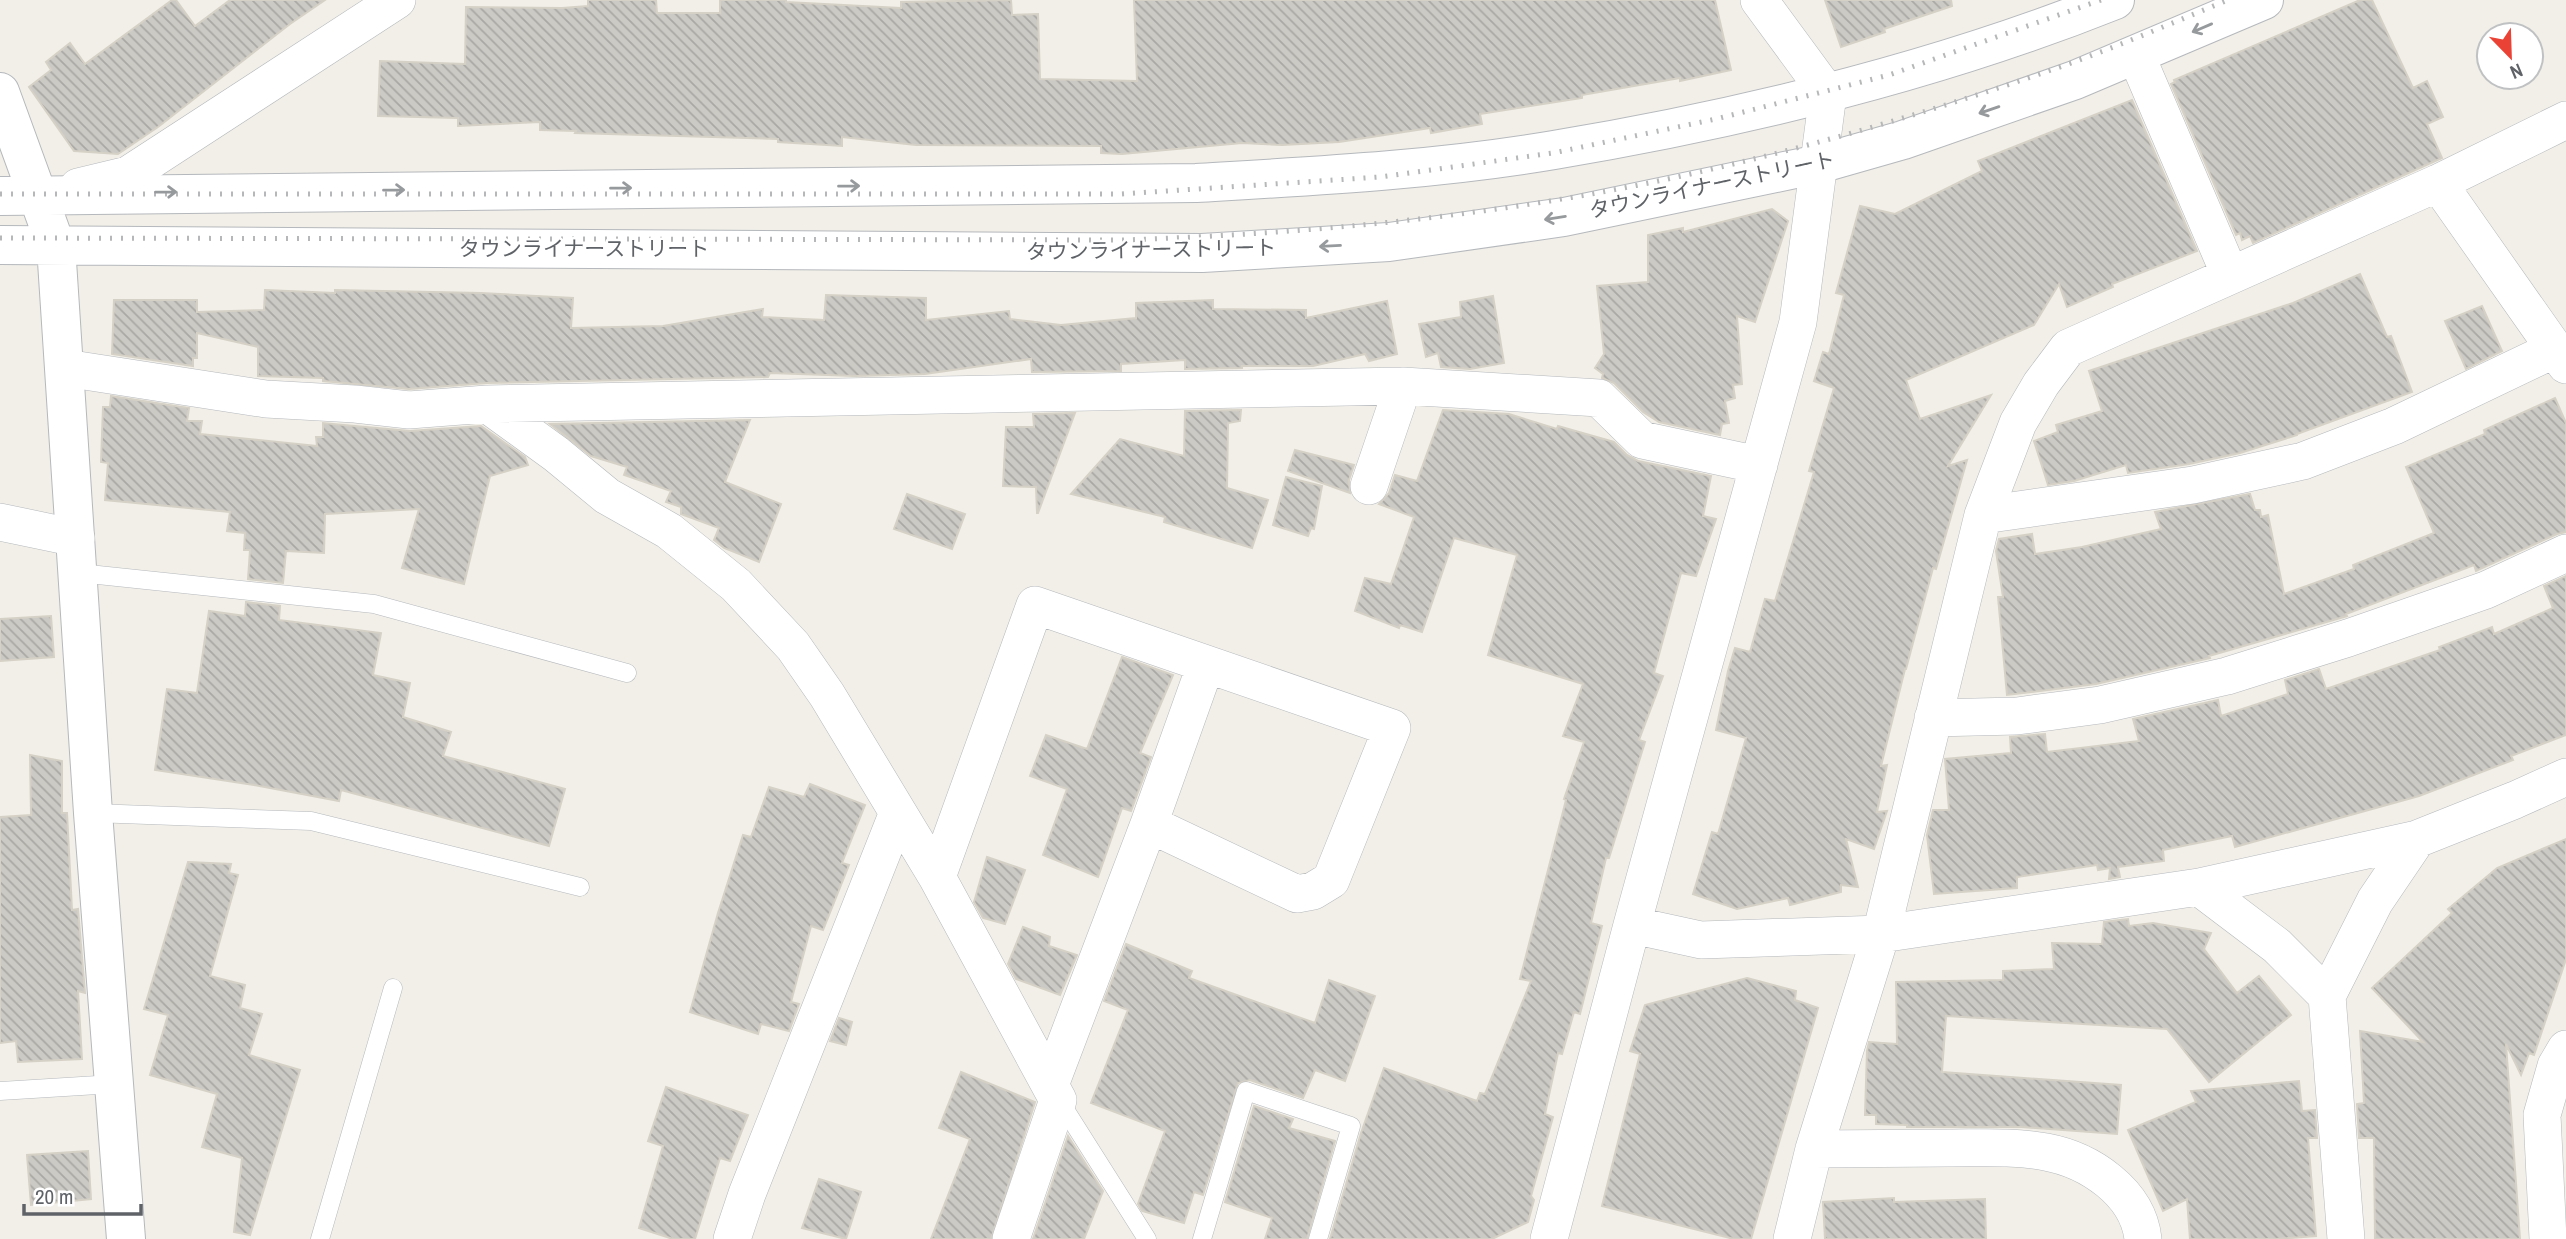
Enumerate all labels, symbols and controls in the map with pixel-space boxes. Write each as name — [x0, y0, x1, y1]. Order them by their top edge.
north arrow — [2475, 21, 2545, 91]
one-way arrow — [2191, 22, 2213, 35]
text: N — [2506, 57, 2527, 86]
one-way arrow — [1979, 105, 2001, 117]
street label: タウンライナーストリート — [1586, 144, 1837, 225]
one-way arrow — [837, 179, 860, 193]
one-way arrow — [609, 181, 632, 195]
one-way arrow — [382, 184, 405, 197]
one-way arrow — [154, 186, 177, 199]
one-way arrow — [1545, 212, 1567, 225]
street label: タウンライナーストリート — [1025, 233, 1276, 266]
street label: タウンライナーストリート — [459, 234, 709, 263]
one-way arrow — [1319, 239, 1342, 252]
scale bar — [24, 1172, 142, 1216]
text: 20 m — [35, 1182, 73, 1211]

